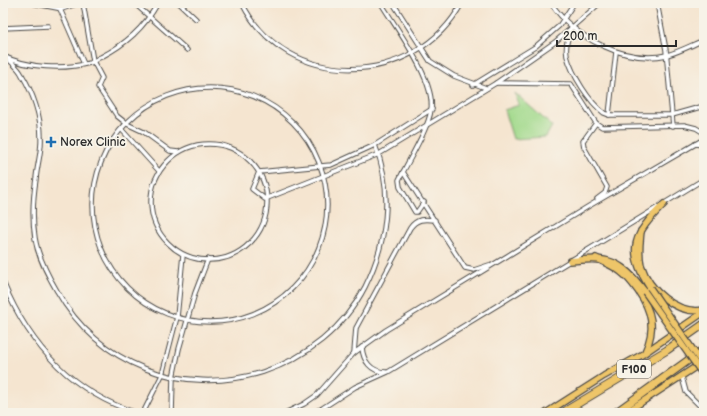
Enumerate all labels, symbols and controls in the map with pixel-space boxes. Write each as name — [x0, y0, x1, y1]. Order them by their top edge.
scale bar — [557, 22, 676, 48]
text: 200 m — [563, 29, 597, 44]
place label: Norex Clinic — [60, 135, 126, 150]
marker: Norex Clinic — [45, 136, 57, 148]
road number: F100 — [617, 360, 651, 378]

